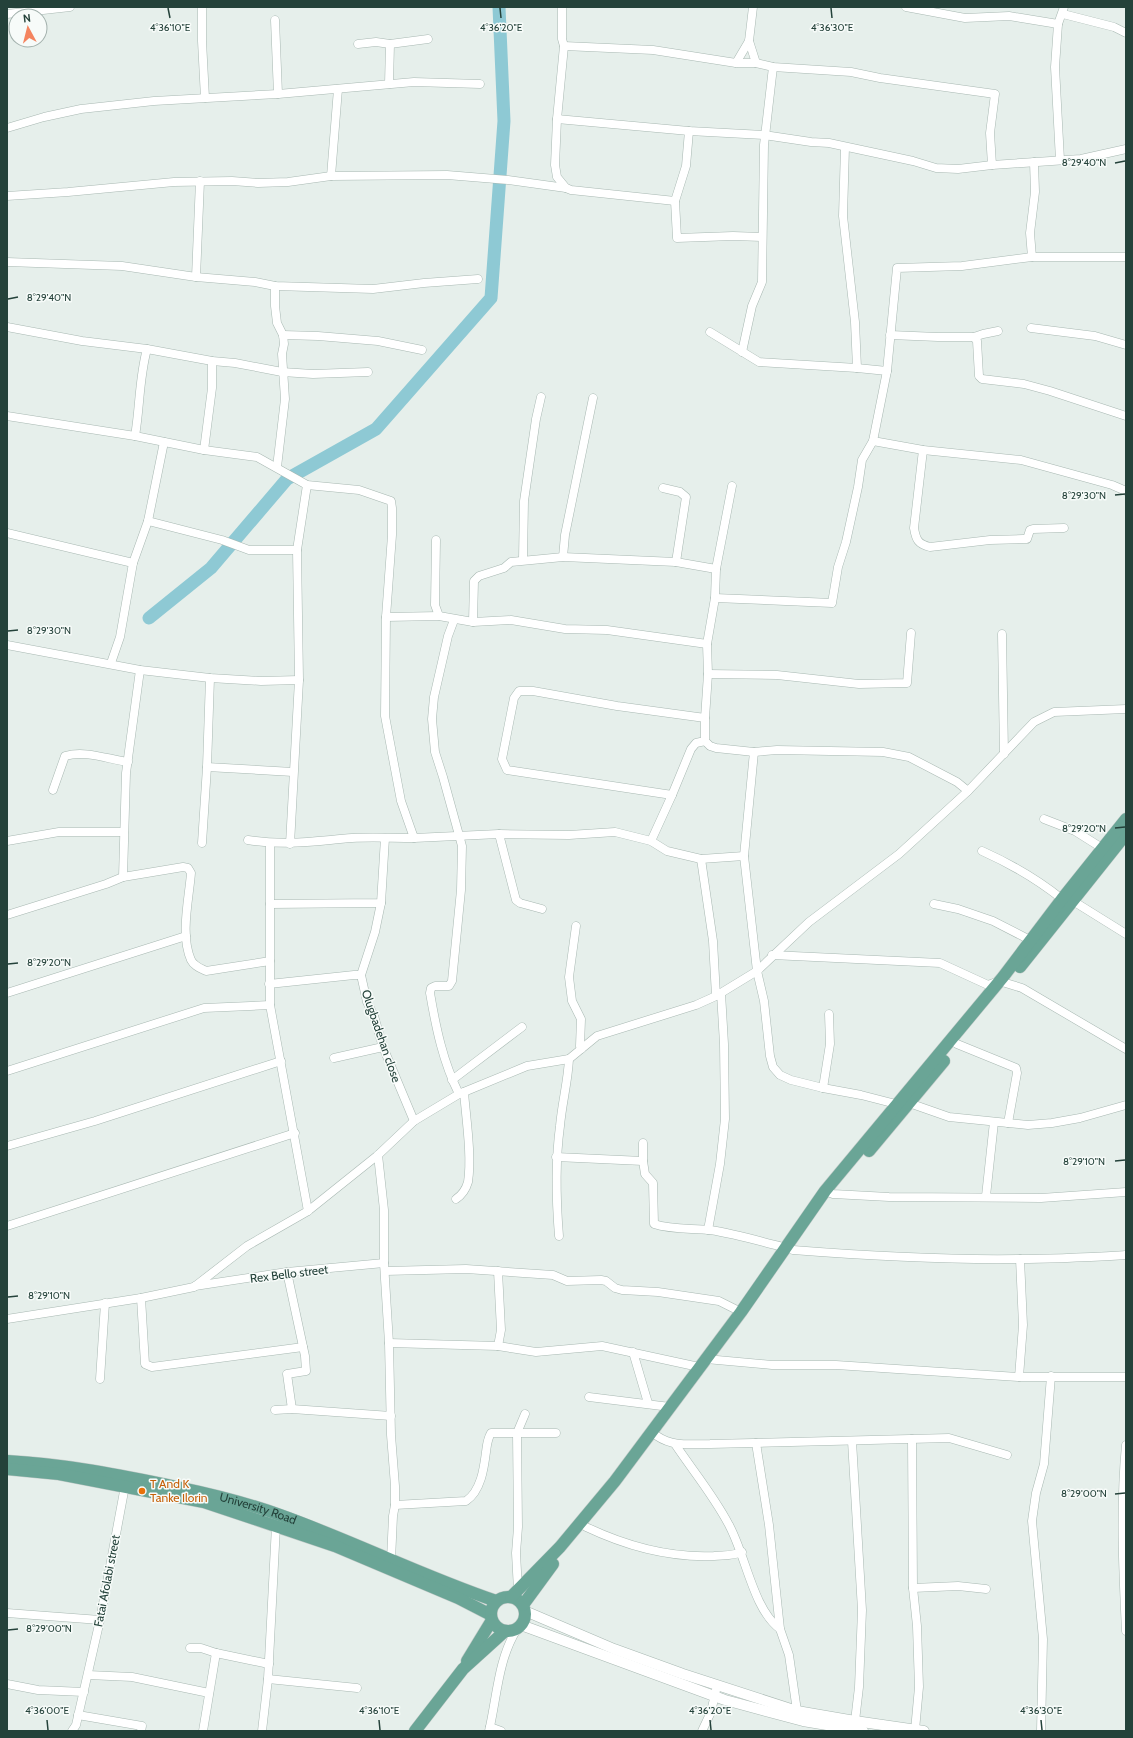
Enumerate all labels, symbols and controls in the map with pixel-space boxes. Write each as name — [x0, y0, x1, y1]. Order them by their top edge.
north arrow — [8, 8, 48, 48]
text: N — [22, 11, 31, 25]
text: 4°36'10"E — [150, 21, 191, 34]
text: 4°36'20"E — [480, 21, 523, 34]
text: 4°36'30"E — [811, 21, 854, 34]
text: 8°29'40"N — [1062, 156, 1106, 169]
text: 8°29'40"N — [27, 291, 71, 304]
text: 8°29'30"N — [1062, 489, 1106, 502]
text: 8°29'30"N — [27, 624, 71, 637]
text: 8°29'20"N — [1062, 822, 1106, 835]
text: 8°29'20"N — [27, 956, 71, 969]
street label: Olugbadehan close — [359, 987, 404, 1084]
text: 8°29'10"N — [1063, 1155, 1105, 1168]
street label: Rex Bello street — [249, 1261, 329, 1286]
text: 8°29'10"N — [28, 1289, 70, 1302]
place label: T And K Tanke Ilorin — [150, 1476, 208, 1505]
marker: T And K Tanke Ilorin — [137, 1486, 147, 1496]
text: 8°29'00"N — [1061, 1487, 1107, 1500]
street label: University Road — [218, 1489, 299, 1527]
street label: Fatai Afolabi street — [90, 1534, 123, 1628]
text: 8°29'00"N — [26, 1622, 72, 1635]
text: 4°36'00"E — [25, 1704, 70, 1717]
text: 4°36'10"E — [359, 1704, 400, 1717]
text: 4°36'20"E — [689, 1704, 732, 1717]
text: 4°36'30"E — [1020, 1704, 1063, 1717]

